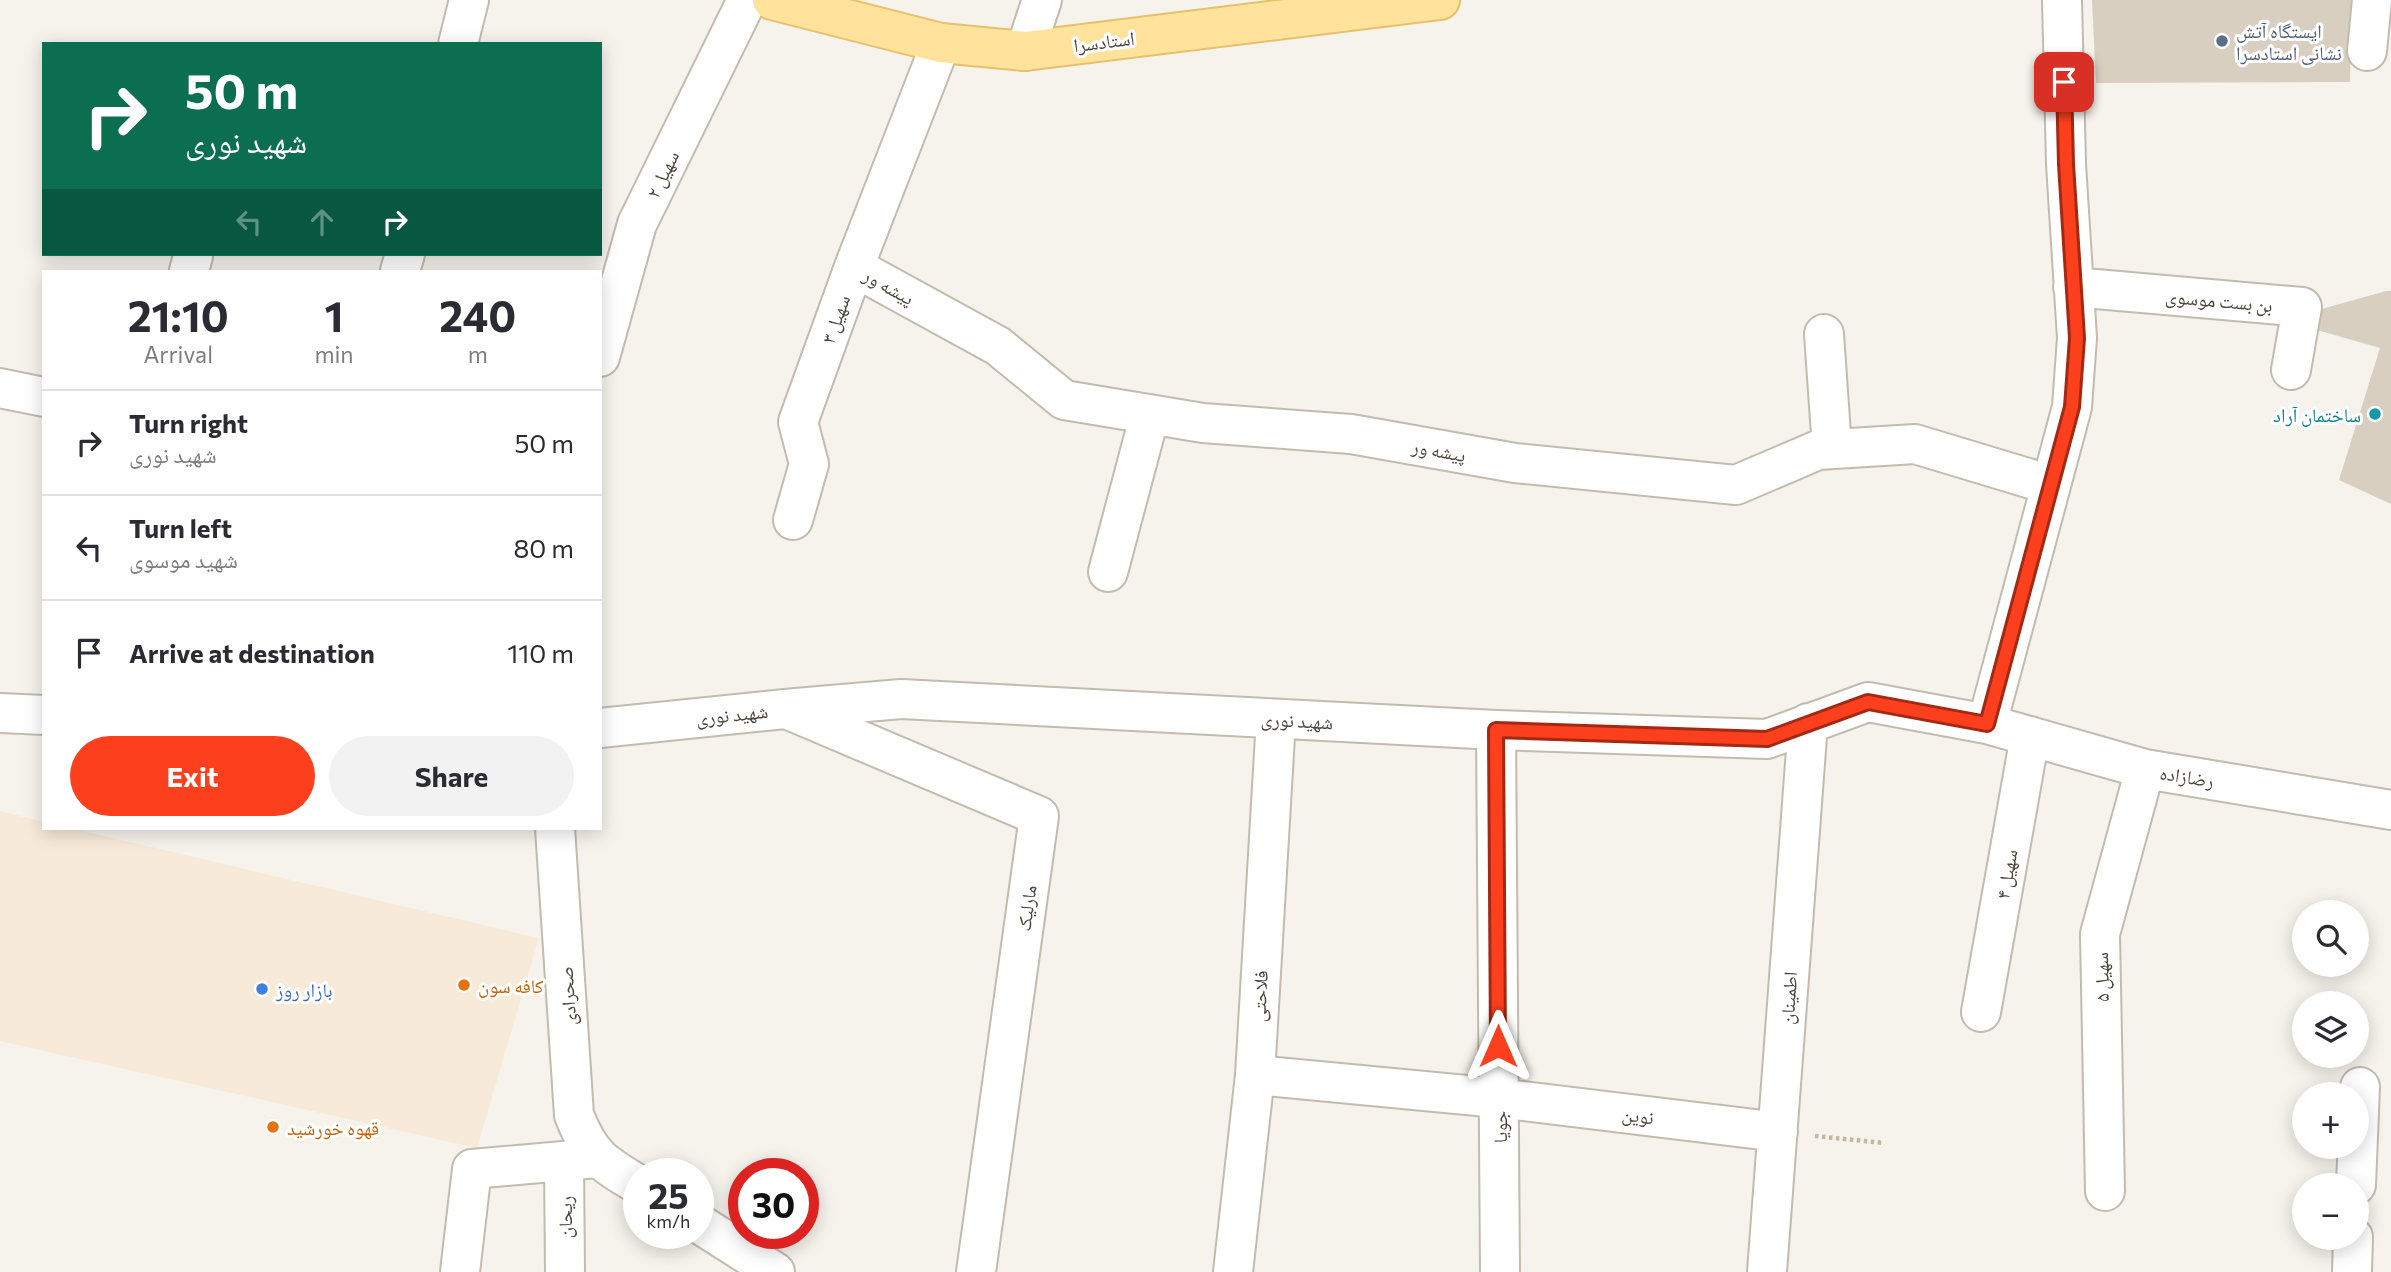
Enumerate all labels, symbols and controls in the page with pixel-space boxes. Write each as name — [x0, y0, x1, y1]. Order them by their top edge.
place label: ایستگاه آتش نشانی استادسرا — [2236, 19, 2342, 65]
street label: استادسرا — [1072, 26, 1136, 57]
marker: ایستگاه آتش نشانی استادسرا — [2214, 33, 2230, 49]
pin — [2034, 52, 2094, 112]
text: 50 m — [185, 59, 298, 119]
icon: arrive — [2045, 63, 2083, 101]
icon: right — [70, 70, 161, 161]
text: شهید نوری — [185, 120, 307, 160]
street label: سهیل ۲ — [641, 146, 684, 202]
icon: left — [230, 203, 268, 241]
icon: ahead — [303, 203, 341, 241]
icon: right — [376, 203, 414, 241]
street label: پیشه ور — [858, 262, 918, 310]
street label: بن بست موسوی — [2164, 284, 2274, 317]
text: 21:10 — [128, 289, 229, 341]
text: 1 — [324, 289, 343, 341]
text: 240 — [439, 289, 516, 341]
street label: سهیل ۳ — [816, 292, 855, 347]
text: Arrival — [143, 340, 213, 368]
text: min — [314, 340, 354, 368]
text: m — [468, 340, 488, 368]
place label: ساختمان آراد — [2273, 403, 2361, 427]
marker: ساختمان آراد — [2367, 406, 2383, 422]
text: Turn right — [129, 407, 248, 438]
icon: right — [70, 424, 108, 462]
text: 50 m — [514, 427, 574, 458]
street label: پیشه ور — [1409, 434, 1468, 467]
text: شهید نوری — [129, 440, 217, 468]
text: Turn left — [129, 512, 232, 543]
icon: left — [70, 529, 108, 567]
text: 80 m — [514, 532, 574, 563]
text: شهید موسوی — [129, 545, 238, 573]
icon: arrive — [70, 634, 108, 672]
text: Arrive at destination — [129, 637, 375, 668]
text: 110 m — [507, 637, 574, 668]
street label: شهید نوری — [695, 699, 769, 730]
street label: شهید نوری — [1260, 707, 1334, 734]
button: Exit — [70, 736, 315, 816]
button: Share — [329, 736, 574, 816]
street label: رضازاده — [2158, 760, 2216, 793]
street label: سهیل ۴ — [1990, 847, 2023, 901]
street label: مارلیک — [1011, 883, 1042, 933]
map controls — [2292, 900, 2369, 1250]
button: search — [2292, 900, 2369, 977]
street label: سهیل ۵ — [2089, 952, 2114, 1002]
street label: صحرادی — [553, 965, 582, 1026]
street label: فلاحتی — [1246, 970, 1273, 1022]
street label: اطمینان — [1775, 971, 1802, 1025]
place label: کافه سون — [478, 974, 544, 998]
marker: کافه سون — [456, 977, 472, 993]
place label: بازار روز — [275, 978, 332, 1002]
marker: بازار روز — [254, 981, 270, 997]
button: layers — [2292, 991, 2369, 1068]
position arrow — [1461, 1009, 1535, 1083]
button: + — [2292, 1082, 2369, 1159]
street label: نوین — [1621, 1102, 1655, 1129]
street label: جویا — [1488, 1111, 1512, 1143]
place label: قهوه خورشید — [287, 1116, 379, 1140]
marker: قهوه خورشید — [265, 1119, 281, 1135]
speed limit sign: 30 — [728, 1158, 819, 1249]
text: 25 — [648, 1173, 689, 1216]
button: − — [2292, 1173, 2369, 1250]
street label: ریحان — [553, 1196, 577, 1238]
text: km/h — [647, 1210, 690, 1232]

